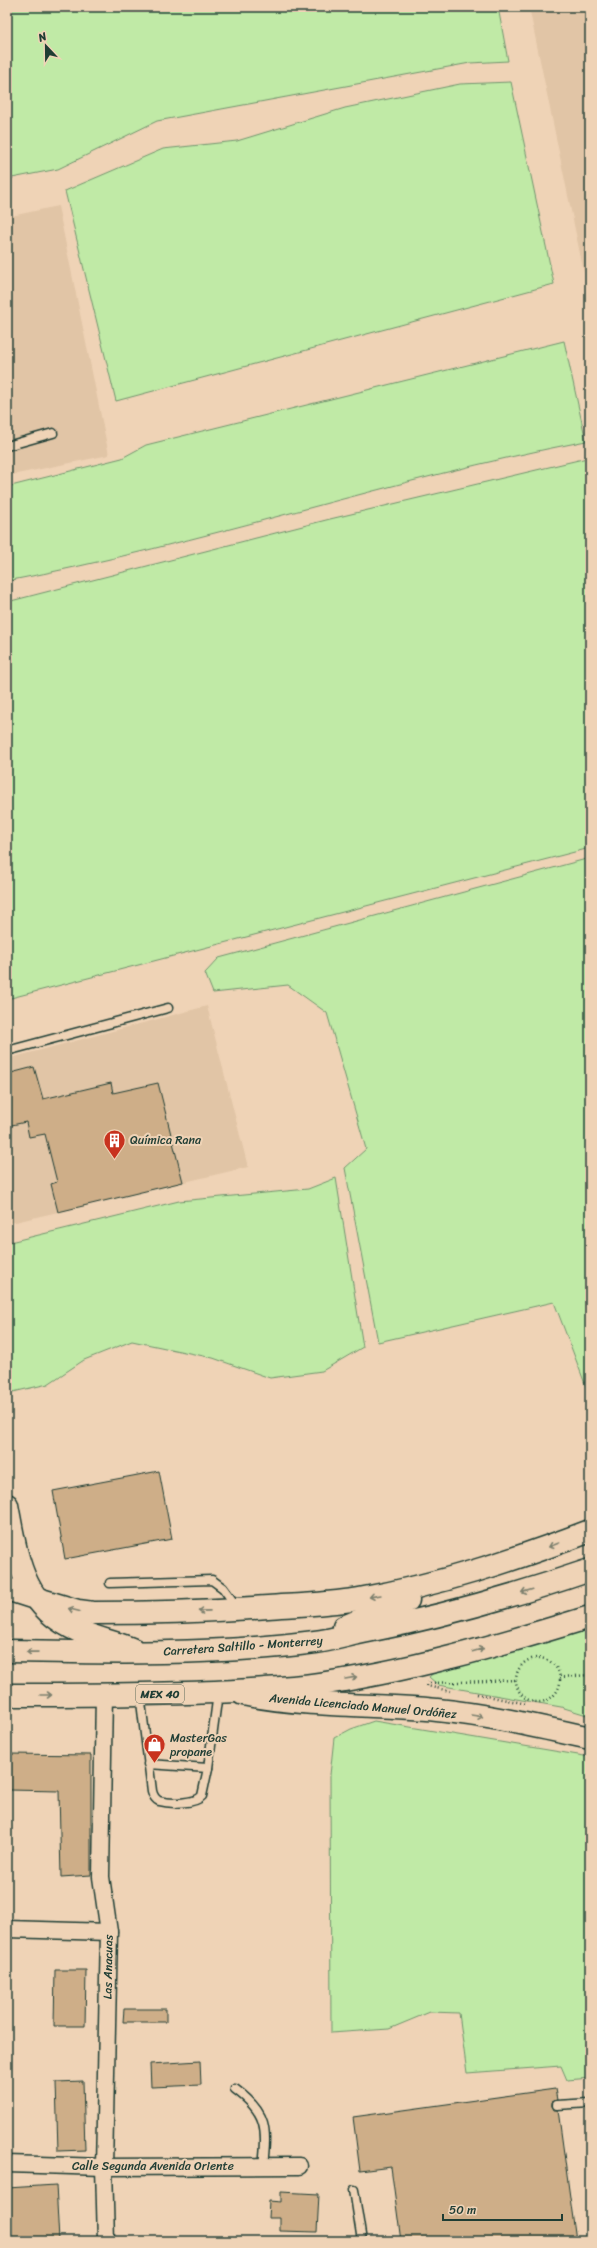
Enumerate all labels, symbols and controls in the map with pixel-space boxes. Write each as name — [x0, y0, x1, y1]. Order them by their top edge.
north arrow — [26, 26, 66, 66]
text: N — [34, 27, 50, 48]
building icon: Química Rana — [101, 1127, 127, 1160]
place label: Química Rana — [130, 1129, 202, 1151]
one-way arrow — [548, 1541, 560, 1549]
one-way arrow — [520, 1588, 533, 1595]
one-way arrow — [369, 1592, 382, 1600]
one-way arrow — [68, 1606, 81, 1613]
one-way arrow — [198, 1607, 211, 1615]
street label: Carretera Saltillo - Monterrey — [163, 1629, 324, 1663]
one-way arrow — [471, 1646, 484, 1653]
one-way arrow — [26, 1648, 39, 1655]
one-way arrow — [344, 1674, 357, 1682]
road number: MEX 40 — [136, 1685, 184, 1703]
street label: Avenida Licenciado Manuel Ordóñez — [267, 1687, 458, 1725]
one-way arrow — [39, 1691, 52, 1699]
one-way arrow — [471, 1712, 484, 1720]
place label: MasterGas propane — [169, 1727, 227, 1763]
shop icon: MasterGas propane — [142, 1732, 168, 1765]
street label: Las Anacuas — [96, 1934, 120, 1999]
street label: Calle Segunda Avenida Oriente — [72, 2155, 234, 2177]
scale bar — [443, 2196, 562, 2222]
text: 50 m — [449, 2199, 476, 2221]

